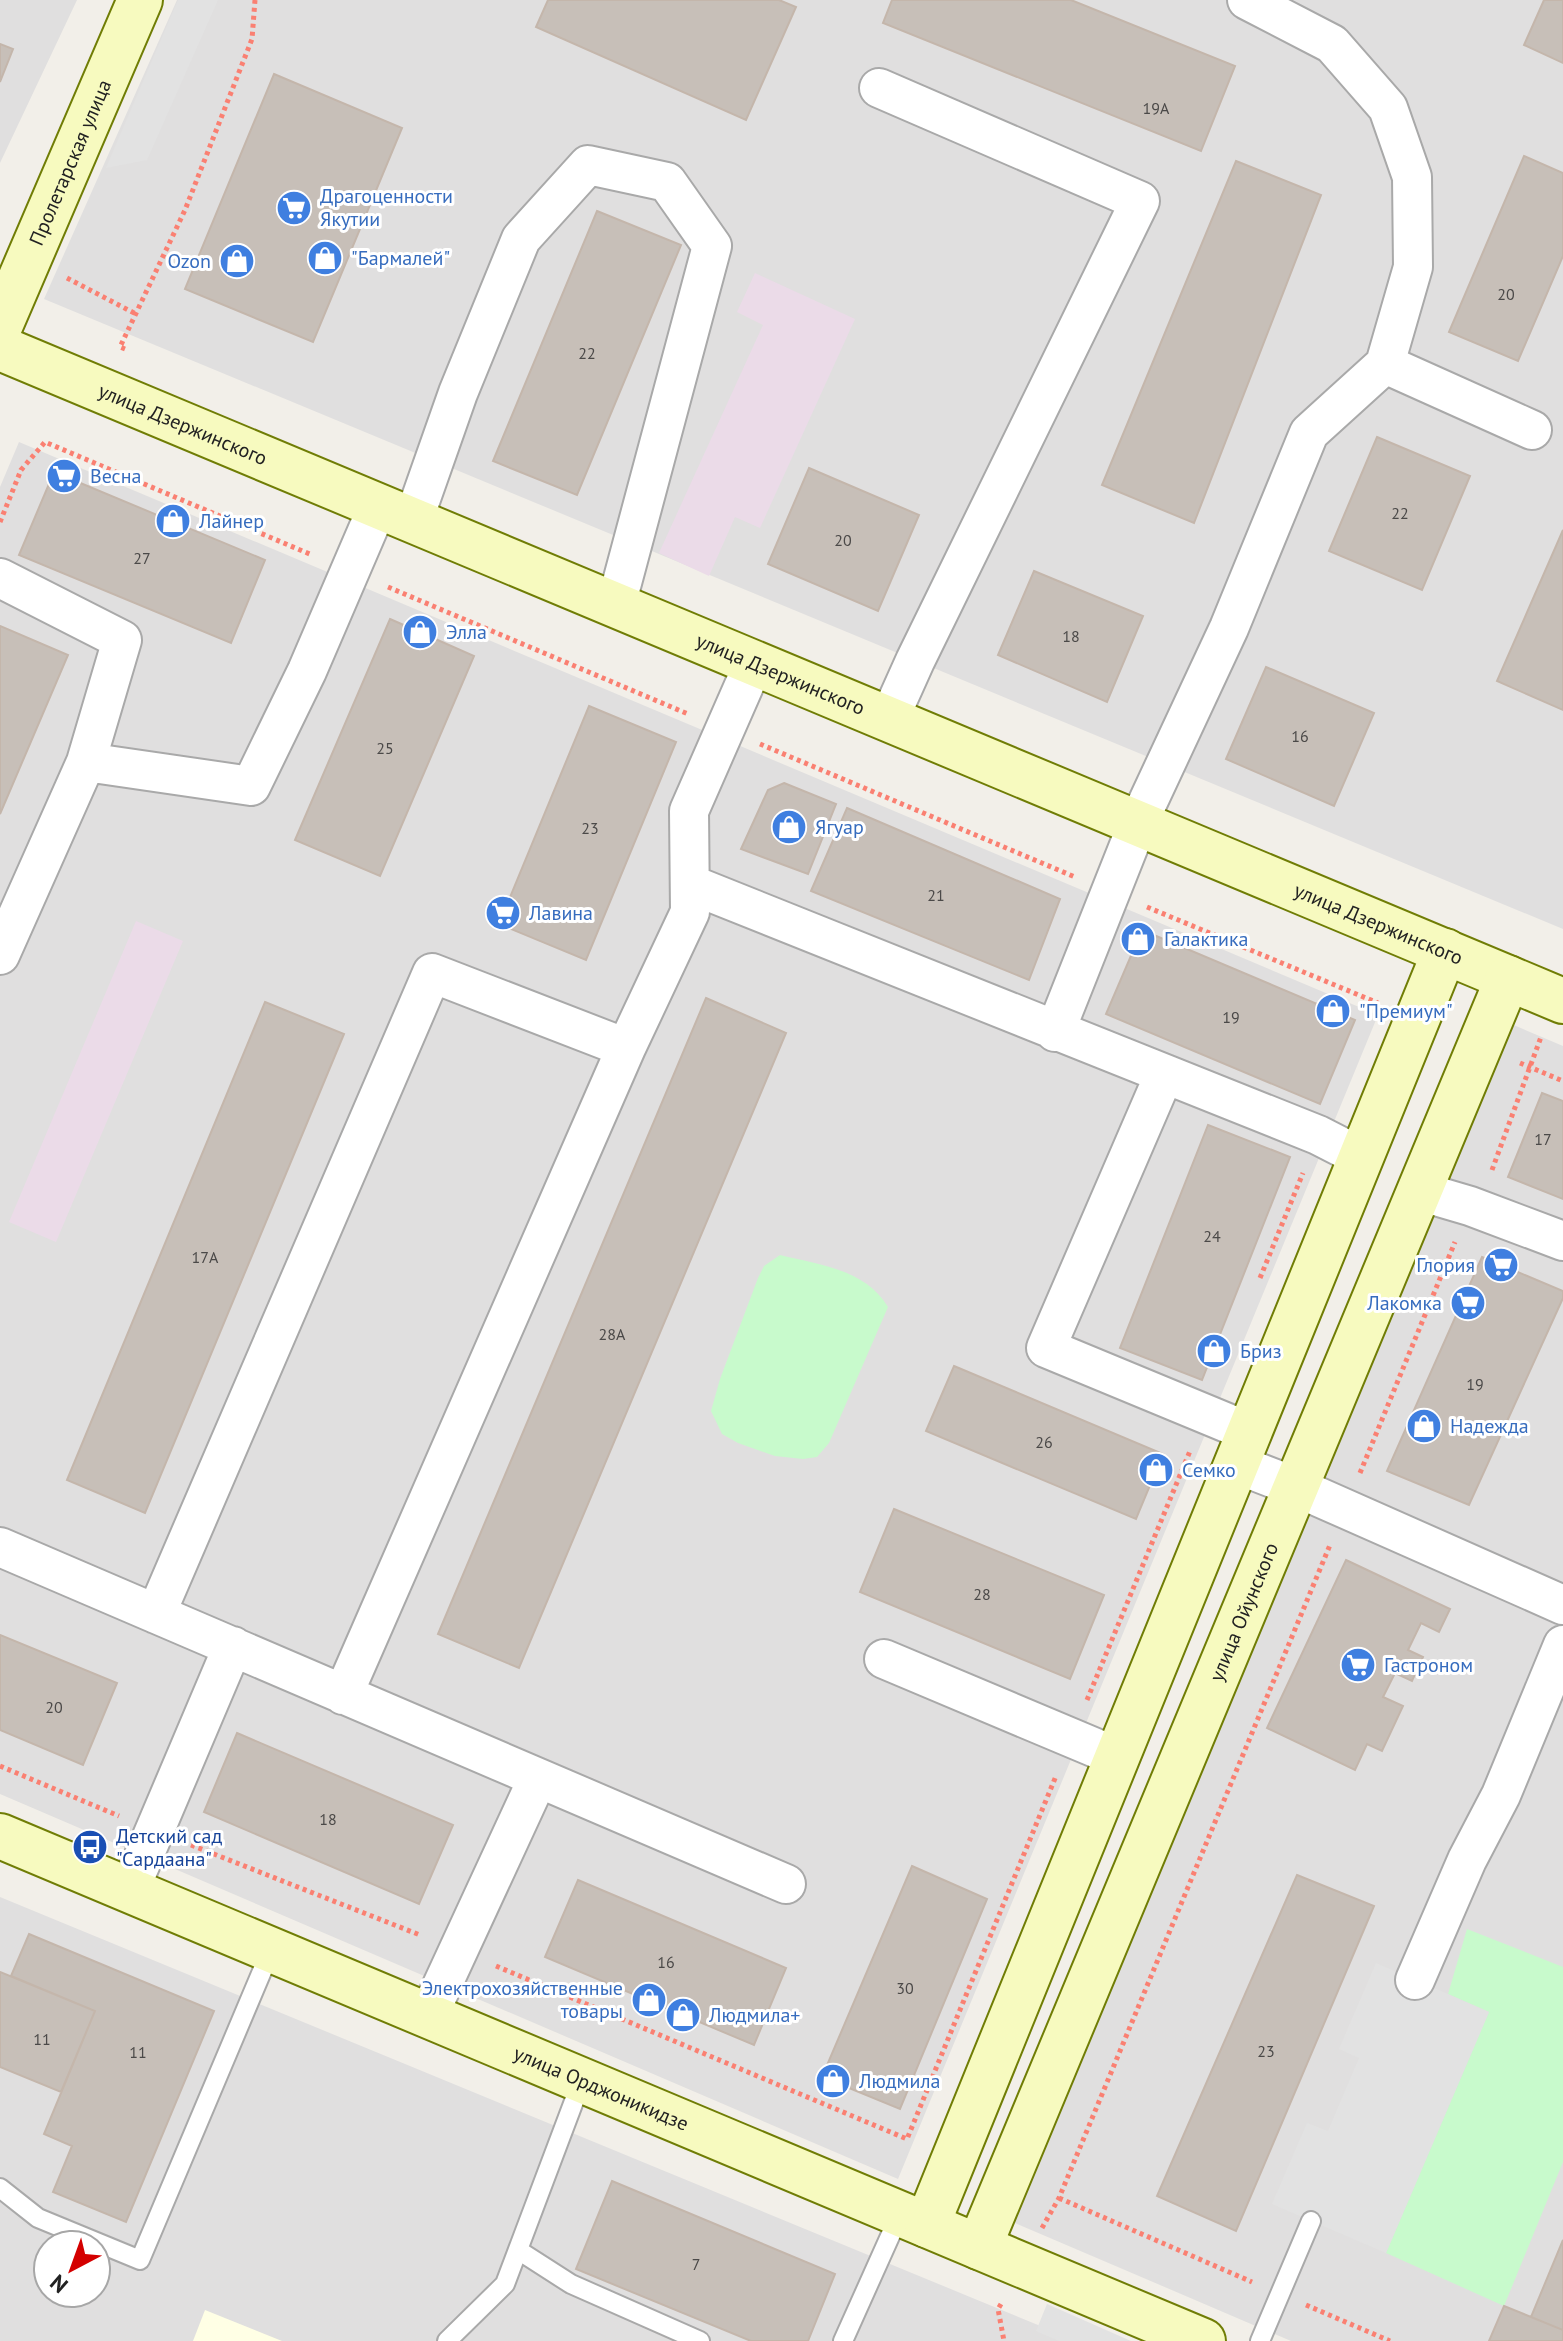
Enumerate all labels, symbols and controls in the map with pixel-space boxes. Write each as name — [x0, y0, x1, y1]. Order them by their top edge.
street label: Пролетарская улица — [23, 76, 117, 249]
house number: 19А — [1143, 98, 1170, 118]
place label: Драгоценности Якутии — [320, 183, 453, 232]
supermarket icon: Драгоценности Якутии — [275, 189, 313, 227]
shop icon: "Бармалей" — [306, 239, 344, 277]
shop icon: Ozon — [218, 242, 256, 280]
place label: "Бармалей" — [351, 245, 450, 271]
place label: Ozon — [168, 248, 211, 274]
house number: 20 — [1497, 284, 1515, 304]
house number: 22 — [578, 343, 596, 363]
street label: улица Дзержинского — [94, 378, 271, 471]
supermarket icon: Весна — [45, 457, 83, 495]
place label: Весна — [90, 463, 141, 489]
shop icon: Лайнер — [154, 502, 192, 540]
house number: 22 — [1391, 503, 1409, 523]
place label: Лайнер — [198, 508, 264, 534]
house number: 20 — [834, 530, 852, 550]
house number: 27 — [133, 548, 151, 568]
shop icon: Элла — [401, 613, 439, 651]
place label: Элла — [446, 619, 487, 645]
house number: 18 — [1062, 626, 1080, 646]
street label: улица Дзержинского — [692, 627, 869, 721]
house number: 16 — [1291, 726, 1309, 746]
house number: 25 — [376, 738, 394, 758]
shop icon: Ягуар — [770, 808, 808, 846]
place label: Ягуар — [815, 814, 864, 840]
house number: 23 — [581, 818, 599, 838]
street label: улица Дзержинского — [1290, 877, 1467, 971]
house number: 21 — [927, 885, 945, 905]
supermarket icon: Лавина — [484, 894, 522, 932]
place label: Лавина — [528, 900, 593, 926]
shop icon: Галактика — [1119, 920, 1157, 958]
place label: Галактика — [1164, 926, 1248, 952]
shop icon: "Премиум" — [1314, 992, 1352, 1030]
place label: "Премиум" — [1359, 998, 1453, 1024]
house number: 19 — [1222, 1007, 1240, 1027]
house number: 17 — [1534, 1129, 1552, 1149]
house number: 24 — [1203, 1226, 1221, 1246]
supermarket icon: Глория — [1482, 1246, 1520, 1284]
house number: 17А — [192, 1247, 219, 1267]
place label: Глория — [1416, 1252, 1475, 1278]
supermarket icon: Лакомка — [1449, 1284, 1487, 1322]
place label: Лакомка — [1366, 1290, 1442, 1316]
house number: 28А — [599, 1324, 626, 1344]
shop icon: Бриз — [1195, 1332, 1233, 1370]
place label: Бриз — [1240, 1338, 1282, 1364]
house number: 19 — [1466, 1374, 1484, 1394]
shop icon: Надежда — [1405, 1407, 1443, 1445]
place label: Надежда — [1450, 1413, 1529, 1439]
house number: 26 — [1035, 1432, 1053, 1452]
shop icon: Семко — [1137, 1451, 1175, 1489]
place label: Семко — [1182, 1457, 1236, 1483]
street label: улица Ойунского — [1203, 1539, 1284, 1685]
house number: 28 — [973, 1584, 991, 1604]
supermarket icon: Гастроном — [1339, 1646, 1377, 1684]
place label: Гастроном — [1384, 1652, 1473, 1678]
house number: 20 — [45, 1697, 63, 1717]
house number: 18 — [319, 1809, 337, 1829]
place label: Детский сад "Сардаана" — [116, 1823, 222, 1872]
bus stop icon: Детский сад "Сардаана" — [71, 1828, 109, 1866]
house number: 16 — [657, 1952, 675, 1972]
place label: Электрохозяйственные товары — [422, 1975, 623, 2024]
house number: 30 — [896, 1978, 914, 1998]
shop icon: Электрохозяйственные товары — [630, 1981, 668, 2019]
shop icon: Людмила+ — [664, 1996, 702, 2034]
place label: Людмила+ — [708, 2002, 800, 2028]
house number: 11 — [33, 2029, 51, 2049]
street label: улица Орджоникидзе — [510, 2040, 693, 2137]
house number: 23 — [1257, 2041, 1275, 2061]
house number: 11 — [129, 2042, 147, 2062]
shop icon: Людмила — [814, 2062, 852, 2100]
place label: Людмила — [858, 2068, 940, 2094]
north arrow — [32, 2229, 112, 2309]
house number: 7 — [692, 2254, 700, 2274]
text: N — [44, 2269, 74, 2299]

